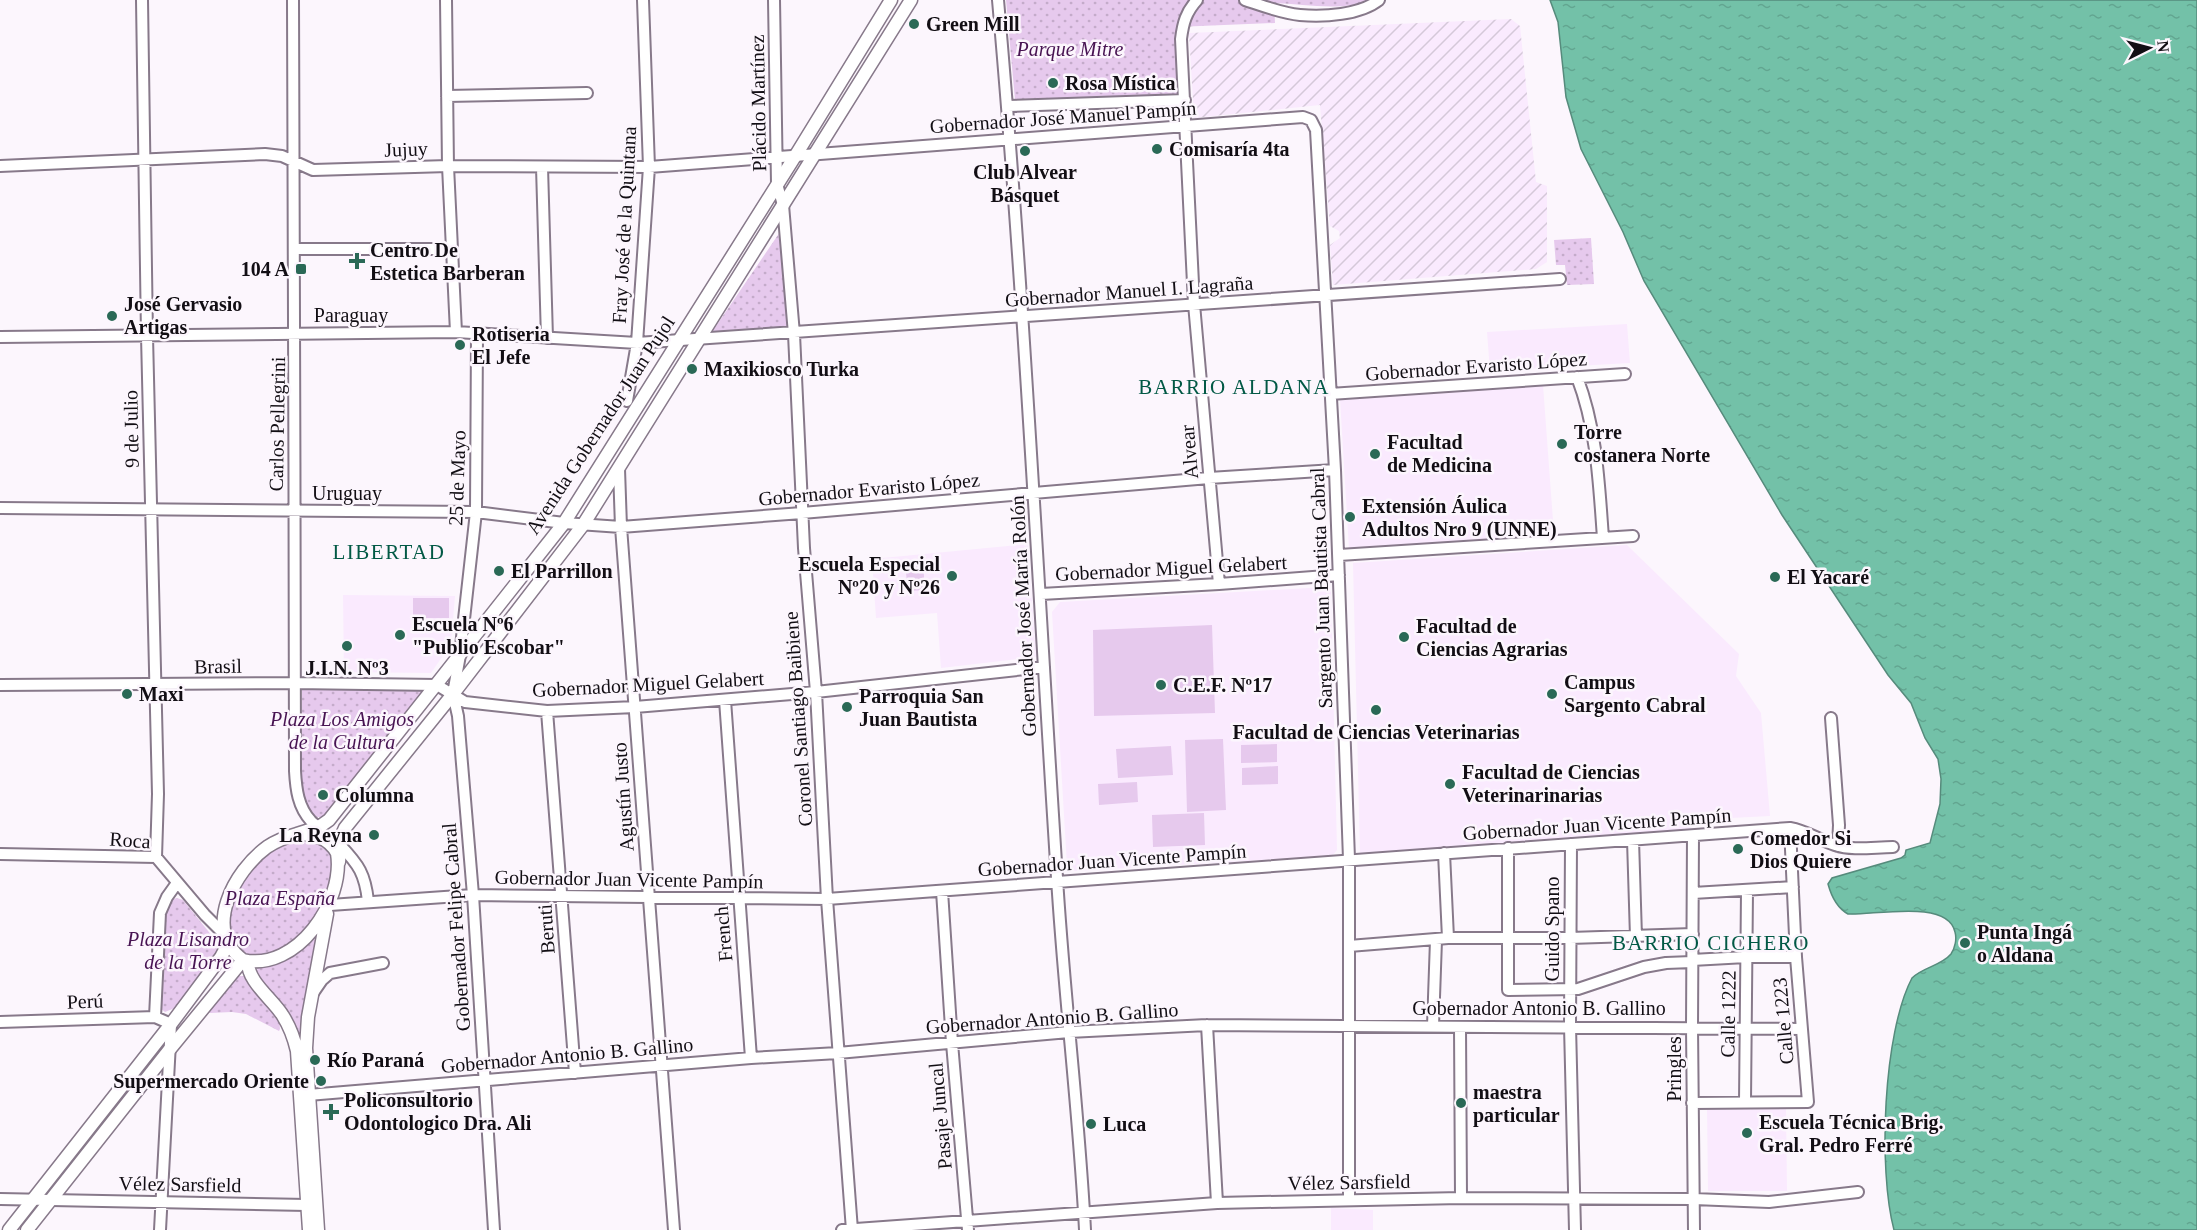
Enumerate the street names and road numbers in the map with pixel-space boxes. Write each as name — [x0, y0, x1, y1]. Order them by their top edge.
street label: Plácido Martínez — [746, 34, 770, 172]
street label: Gobernador José Manuel Pampín — [929, 97, 1197, 138]
street label: Fray José de la Quintana — [608, 126, 641, 324]
street label: Jujuy — [384, 137, 428, 162]
street label: Gobernador Manuel I. Lagraña — [1004, 271, 1254, 312]
street label: Paraguay — [314, 304, 388, 327]
street label: Avenida Gobernador Juan Pujol — [521, 311, 680, 539]
street label: Gobernador Evaristo López — [1364, 347, 1588, 386]
street label: Carlos Pellegrini — [265, 356, 290, 492]
street label: 9 de Julio — [119, 390, 143, 468]
street label: Alvear — [1176, 424, 1202, 480]
street label: 25 de Mayo — [444, 430, 471, 526]
street label: Sargento Juan Bautista Cabral — [1306, 467, 1337, 709]
street label: Gobernador Evaristo López — [757, 468, 981, 511]
street label: Uruguay — [312, 482, 382, 505]
street label: Gobernador José María Rolón — [1006, 495, 1040, 737]
street label: Gobernador Miguel Gelabert — [1055, 551, 1288, 586]
street label: Coronel Santiago Baibiene — [780, 611, 817, 827]
street label: Brasil — [194, 655, 243, 677]
street label: Gobernador Miguel Gelabert — [532, 667, 765, 702]
street label: Agustín Justo — [608, 742, 639, 852]
street label: Gobernador Juan Vicente Pampín — [1462, 804, 1732, 845]
street label: Gobernador Felipe Cabral — [438, 822, 475, 1032]
street label: Roca — [109, 828, 151, 852]
street label: Gobernador Juan Vicente Pampín — [977, 840, 1247, 881]
street label: Gobernador Juan Vicente Pampín — [494, 866, 764, 893]
street label: Guido Spano — [1541, 877, 1564, 982]
street label: Beruti — [533, 903, 559, 955]
street label: French — [710, 905, 736, 963]
street label: Calle 1222 — [1716, 970, 1740, 1058]
street label: Calle 1223 — [1768, 977, 1798, 1065]
street label: Perú — [66, 989, 104, 1013]
street label: Gobernador Antonio B. Gallino — [1412, 997, 1666, 1019]
street label: Gobernador Antonio B. Gallino — [925, 998, 1179, 1038]
street label: Gobernador Antonio B. Gallino — [440, 1033, 694, 1077]
street label: Pringles — [1663, 1036, 1686, 1102]
street label: Pasaje Juncal — [924, 1061, 957, 1170]
street label: Vélez Sarsfield — [1287, 1170, 1411, 1194]
street label: Vélez Sarsfield — [118, 1172, 242, 1196]

